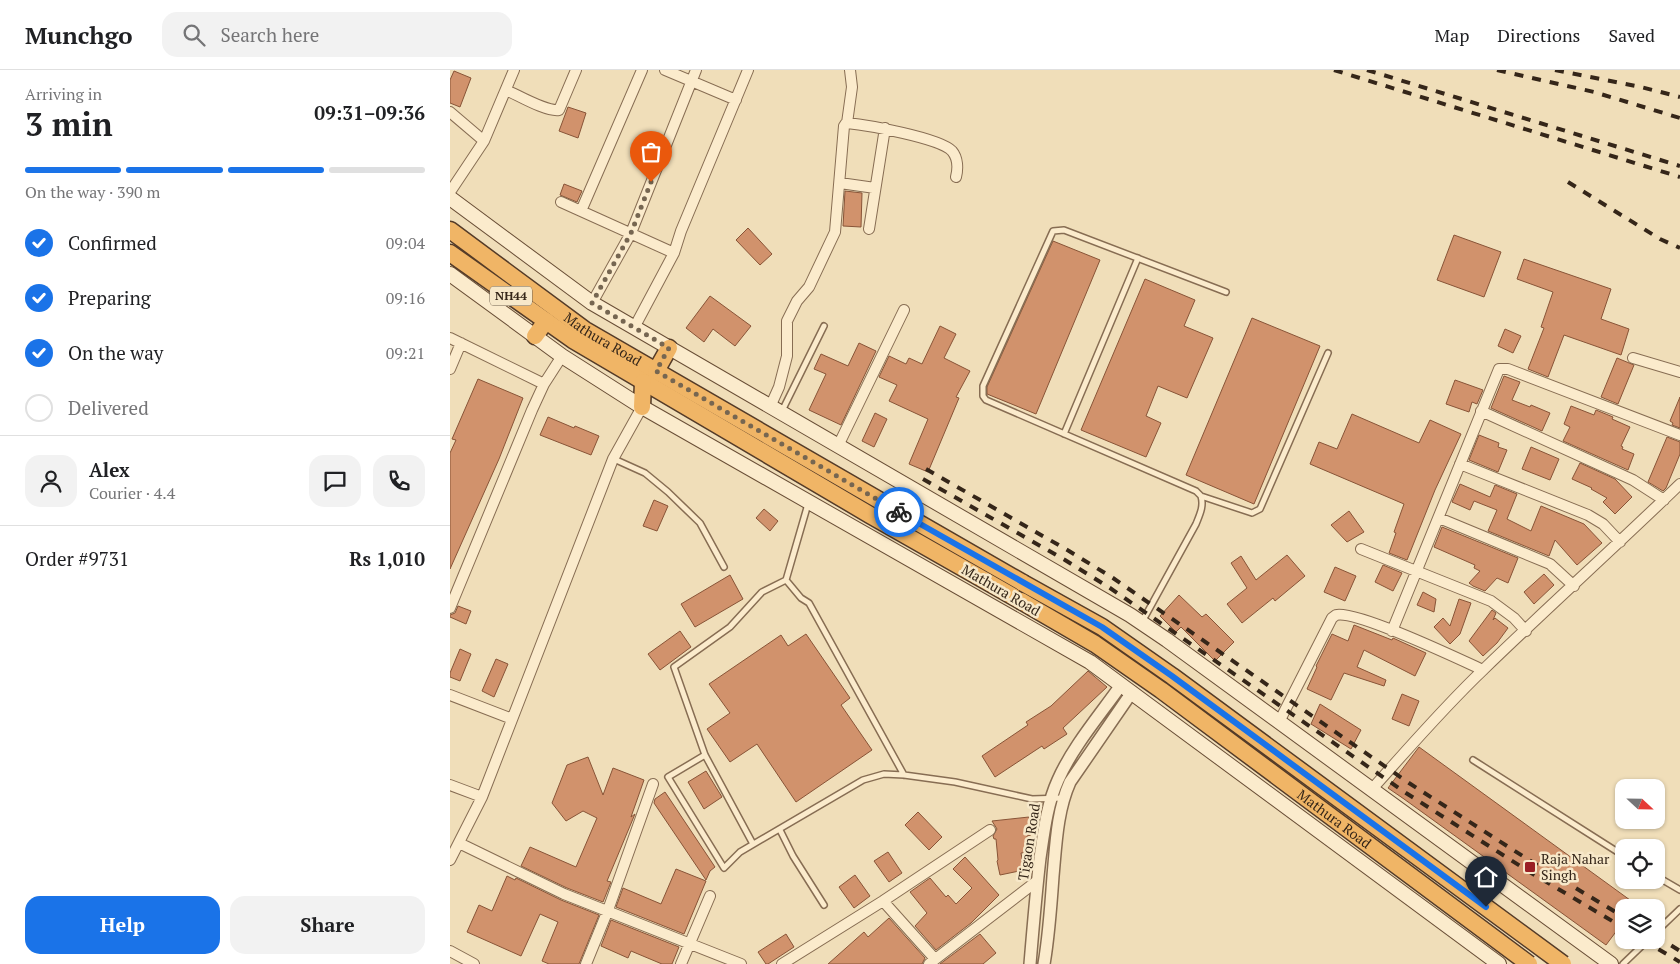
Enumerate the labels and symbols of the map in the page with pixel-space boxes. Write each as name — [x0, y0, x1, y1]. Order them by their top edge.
pin — [630, 131, 672, 182]
road number: NH44 — [490, 287, 532, 306]
street label: Mathura Road — [560, 308, 646, 370]
courier — [874, 487, 924, 537]
street label: Mathura Road — [959, 559, 1044, 620]
north arrow — [1615, 779, 1665, 829]
street label: Mathura Road — [1294, 785, 1376, 853]
street label: Tigaon Road — [1013, 802, 1044, 882]
place label: Raja Nahar Singh — [1541, 849, 1610, 884]
pin — [1465, 856, 1507, 907]
marker: Raja Nahar Singh — [1523, 860, 1537, 874]

